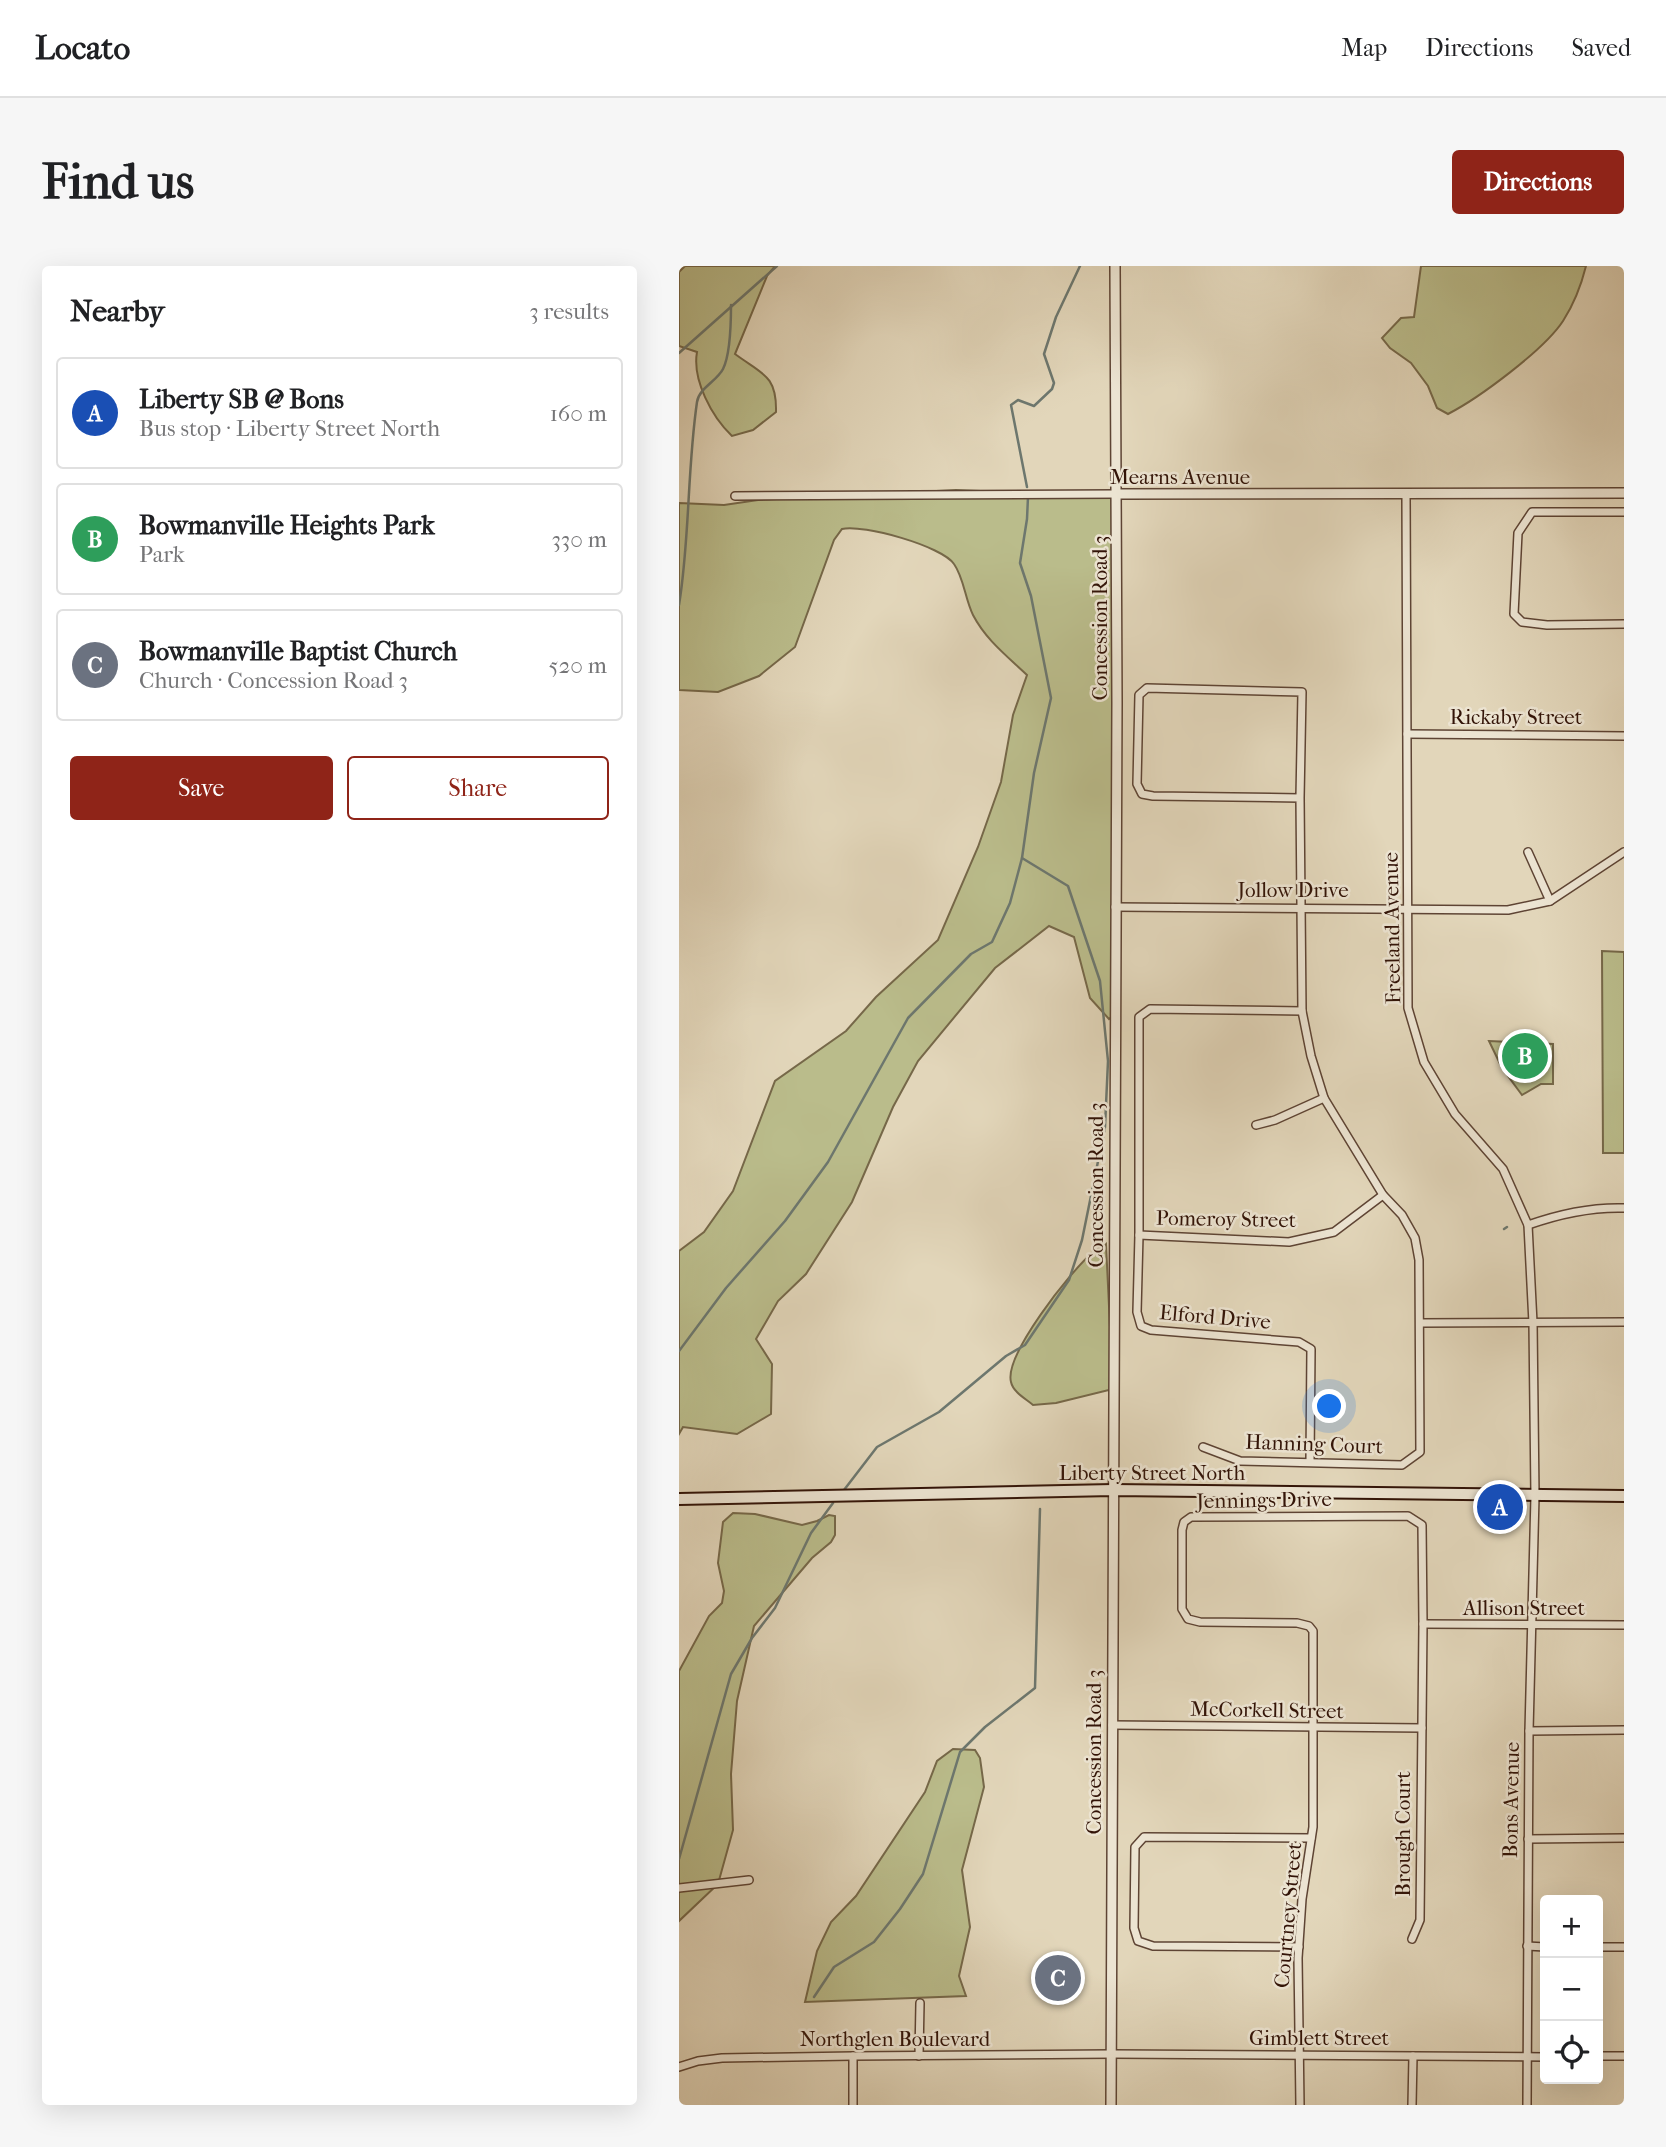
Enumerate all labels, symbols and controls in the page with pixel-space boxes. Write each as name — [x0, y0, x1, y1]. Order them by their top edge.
text: Locato — [35, 29, 130, 68]
text: Map — [1341, 34, 1387, 62]
text: Directions — [1425, 34, 1533, 62]
text: Saved — [1571, 34, 1631, 62]
button: Directions — [1452, 150, 1624, 214]
text: Find us — [42, 153, 194, 211]
text: Nearby — [70, 294, 165, 329]
text: 3 results — [529, 298, 609, 325]
text: Liberty SB @ Bons — [139, 384, 344, 415]
text: A — [88, 400, 102, 427]
text: 160 m — [550, 400, 607, 427]
text: Bus stop · Liberty Street North — [139, 415, 440, 442]
street label: Mearns Avenue — [1110, 465, 1250, 489]
text: Bowmanville Heights Park — [139, 510, 435, 541]
text: B — [88, 526, 102, 553]
text: 330 m — [551, 526, 607, 553]
street label: Concession Road 3 — [1088, 536, 1112, 701]
text: Park — [139, 541, 185, 568]
text: Bowmanville Baptist Church — [139, 636, 457, 667]
text: C — [87, 652, 103, 679]
text: 520 m — [548, 652, 607, 679]
text: Church · Concession Road 3 — [139, 667, 408, 694]
street label: Rickaby Street — [1450, 705, 1583, 729]
button: Save — [70, 756, 333, 820]
button: Share — [347, 756, 609, 820]
street label: Freeland Avenue — [1379, 852, 1405, 1004]
street label: Jollow Drive — [1235, 878, 1349, 902]
pin: B — [1502, 1030, 1548, 1082]
street label: Concession Road 3 — [1084, 1103, 1108, 1268]
street label: Pomeroy Street — [1156, 1206, 1297, 1232]
street label: Elford Drive — [1158, 1300, 1272, 1334]
your location — [1312, 1389, 1346, 1423]
street label: Hanning Court — [1245, 1430, 1384, 1458]
street label: Liberty Street North — [1059, 1461, 1246, 1485]
pin: A — [1477, 1481, 1523, 1533]
street label: Jennings Drive — [1194, 1487, 1332, 1513]
street label: Allison Street — [1462, 1596, 1585, 1620]
street label: Concession Road 3 — [1082, 1670, 1106, 1835]
street label: McCorkell Street — [1190, 1697, 1345, 1723]
street label: Bons Avenue — [1498, 1742, 1524, 1858]
street label: Brough Court — [1391, 1771, 1415, 1897]
street label: Courtney Street — [1270, 1841, 1306, 1989]
map controls — [1540, 1895, 1603, 2084]
button: + — [1540, 1895, 1603, 1958]
pin: C — [1035, 1952, 1081, 2004]
button: − — [1540, 1958, 1603, 2021]
button: locate — [1540, 2021, 1603, 2084]
street label: Gimblett Street — [1249, 2026, 1390, 2050]
street label: Northglen Boulevard — [800, 2027, 991, 2051]

